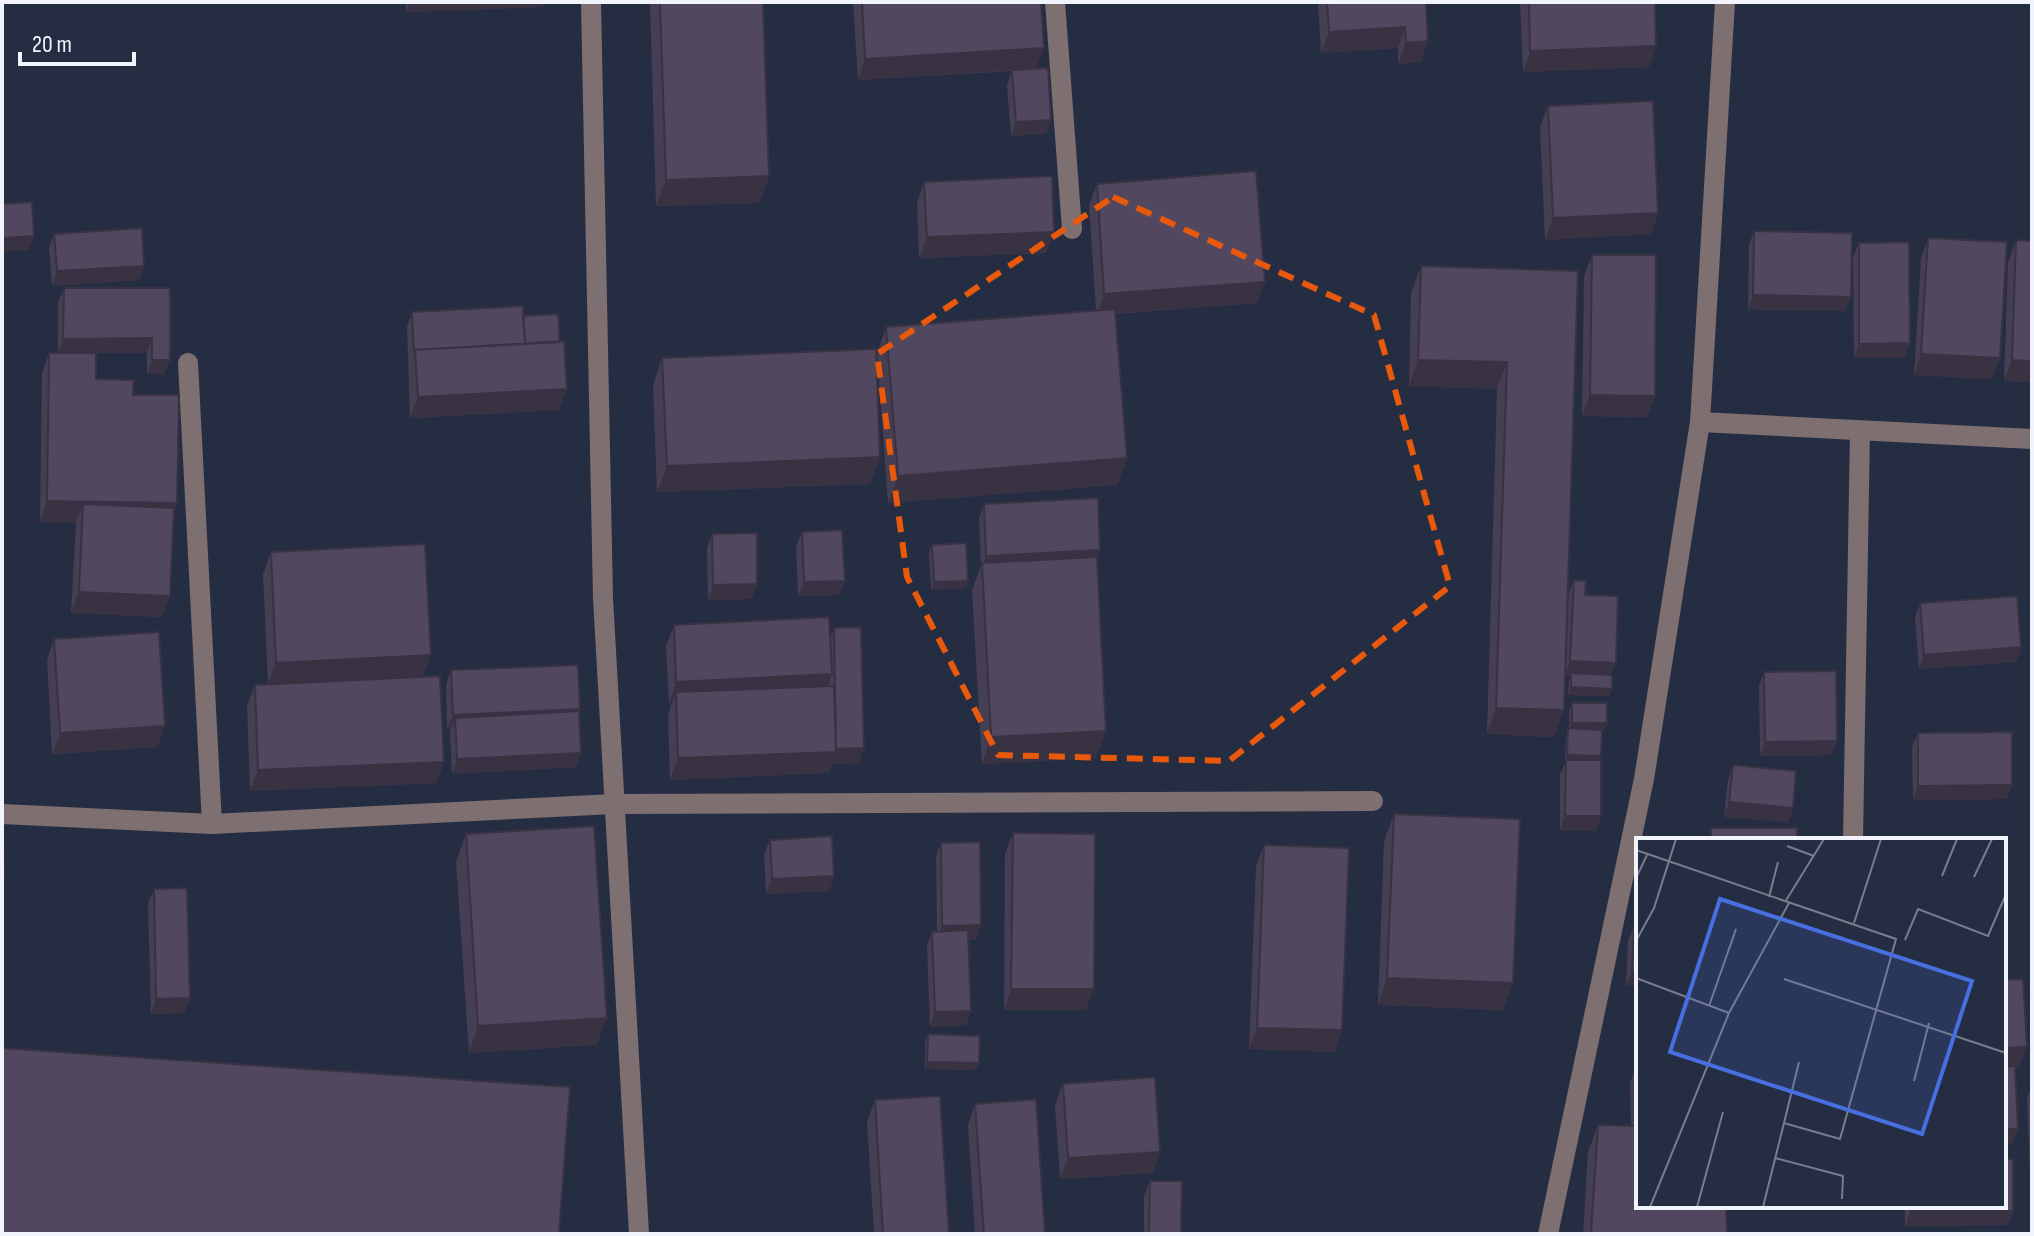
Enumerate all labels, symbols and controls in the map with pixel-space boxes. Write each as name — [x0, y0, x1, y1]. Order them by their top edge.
scale bar — [20, 16, 134, 66]
text: 20 m — [32, 30, 72, 59]
inset map — [1636, 838, 2006, 1208]

